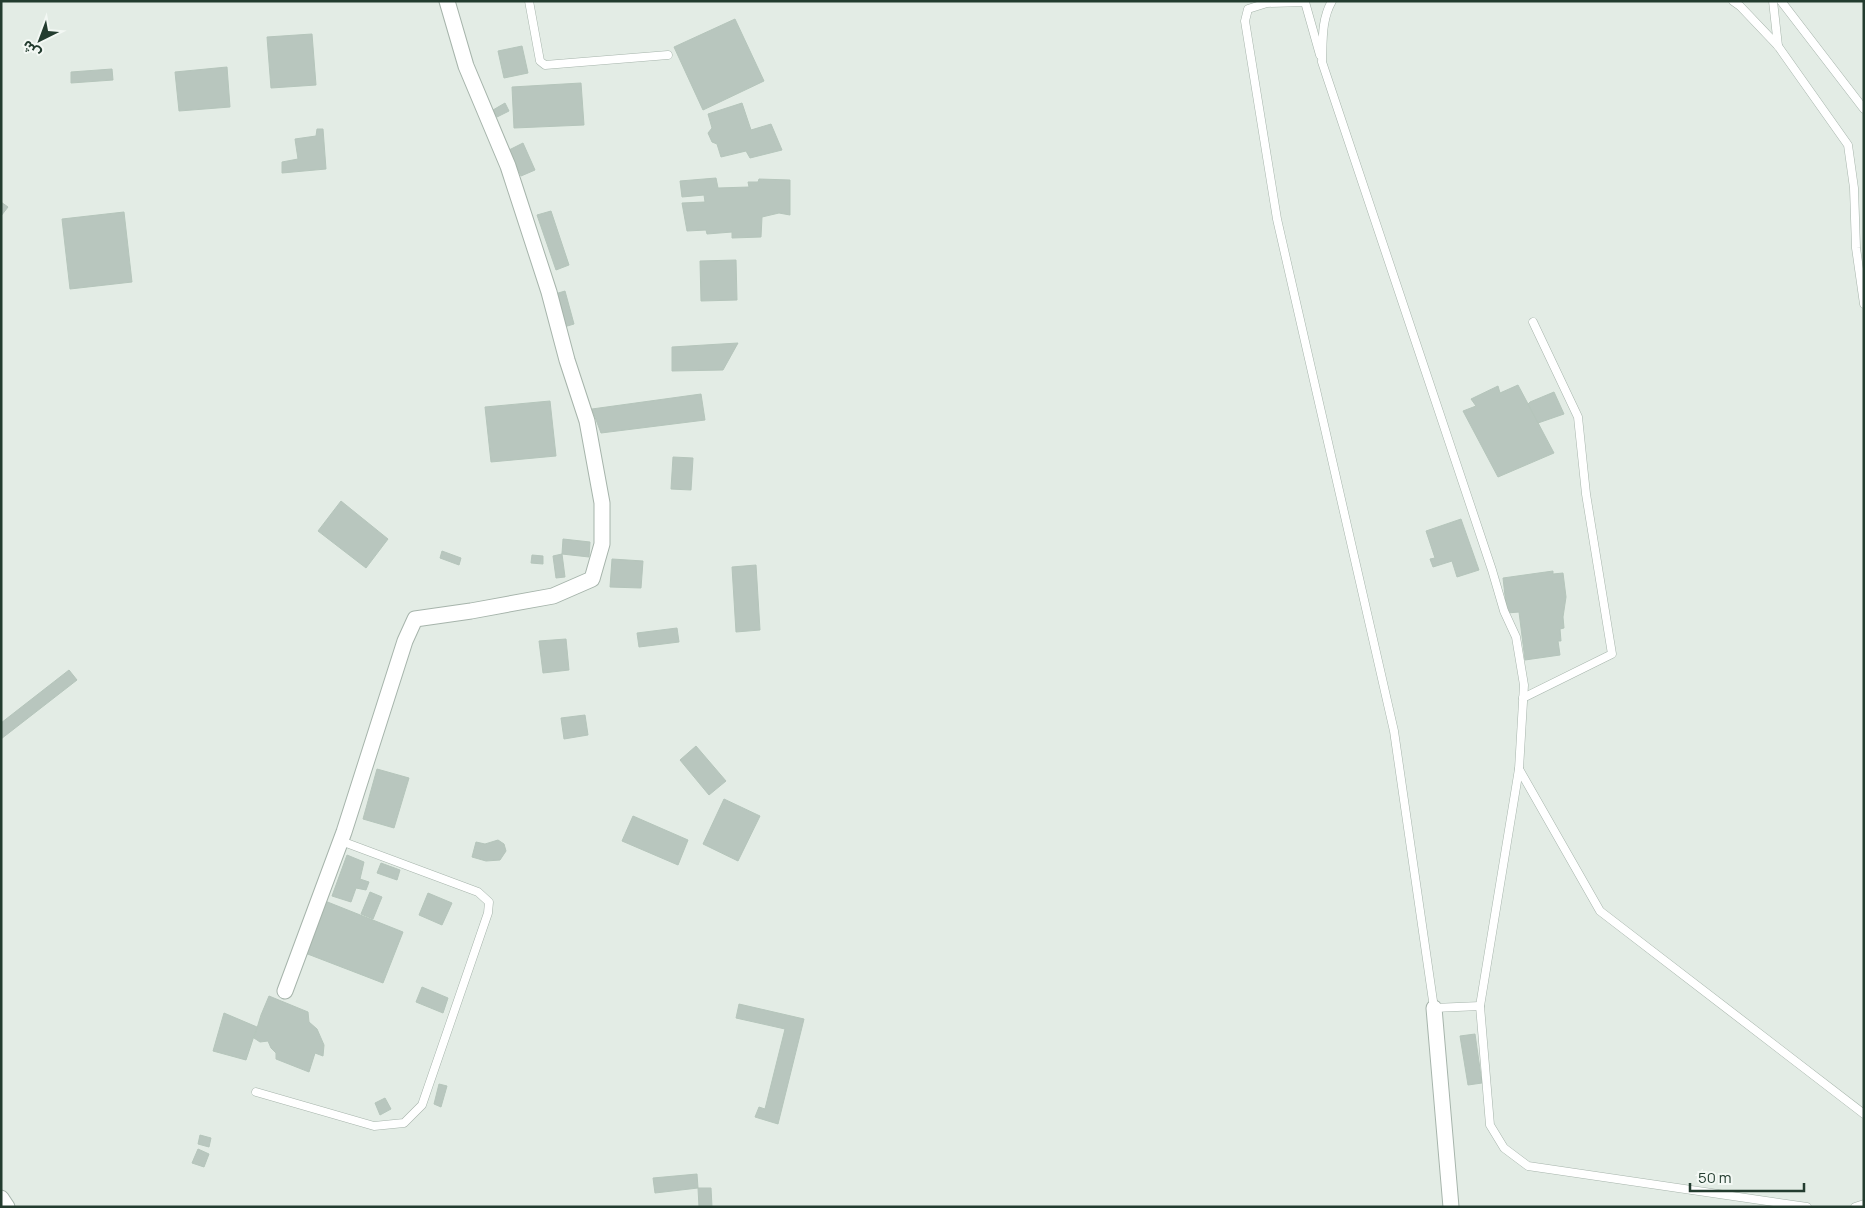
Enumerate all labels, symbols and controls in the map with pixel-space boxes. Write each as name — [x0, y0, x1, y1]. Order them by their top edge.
north arrow — [15, 15, 65, 65]
text: ش — [17, 37, 44, 64]
scale bar — [1690, 1160, 1804, 1192]
text: 50 m — [1698, 1167, 1732, 1188]

